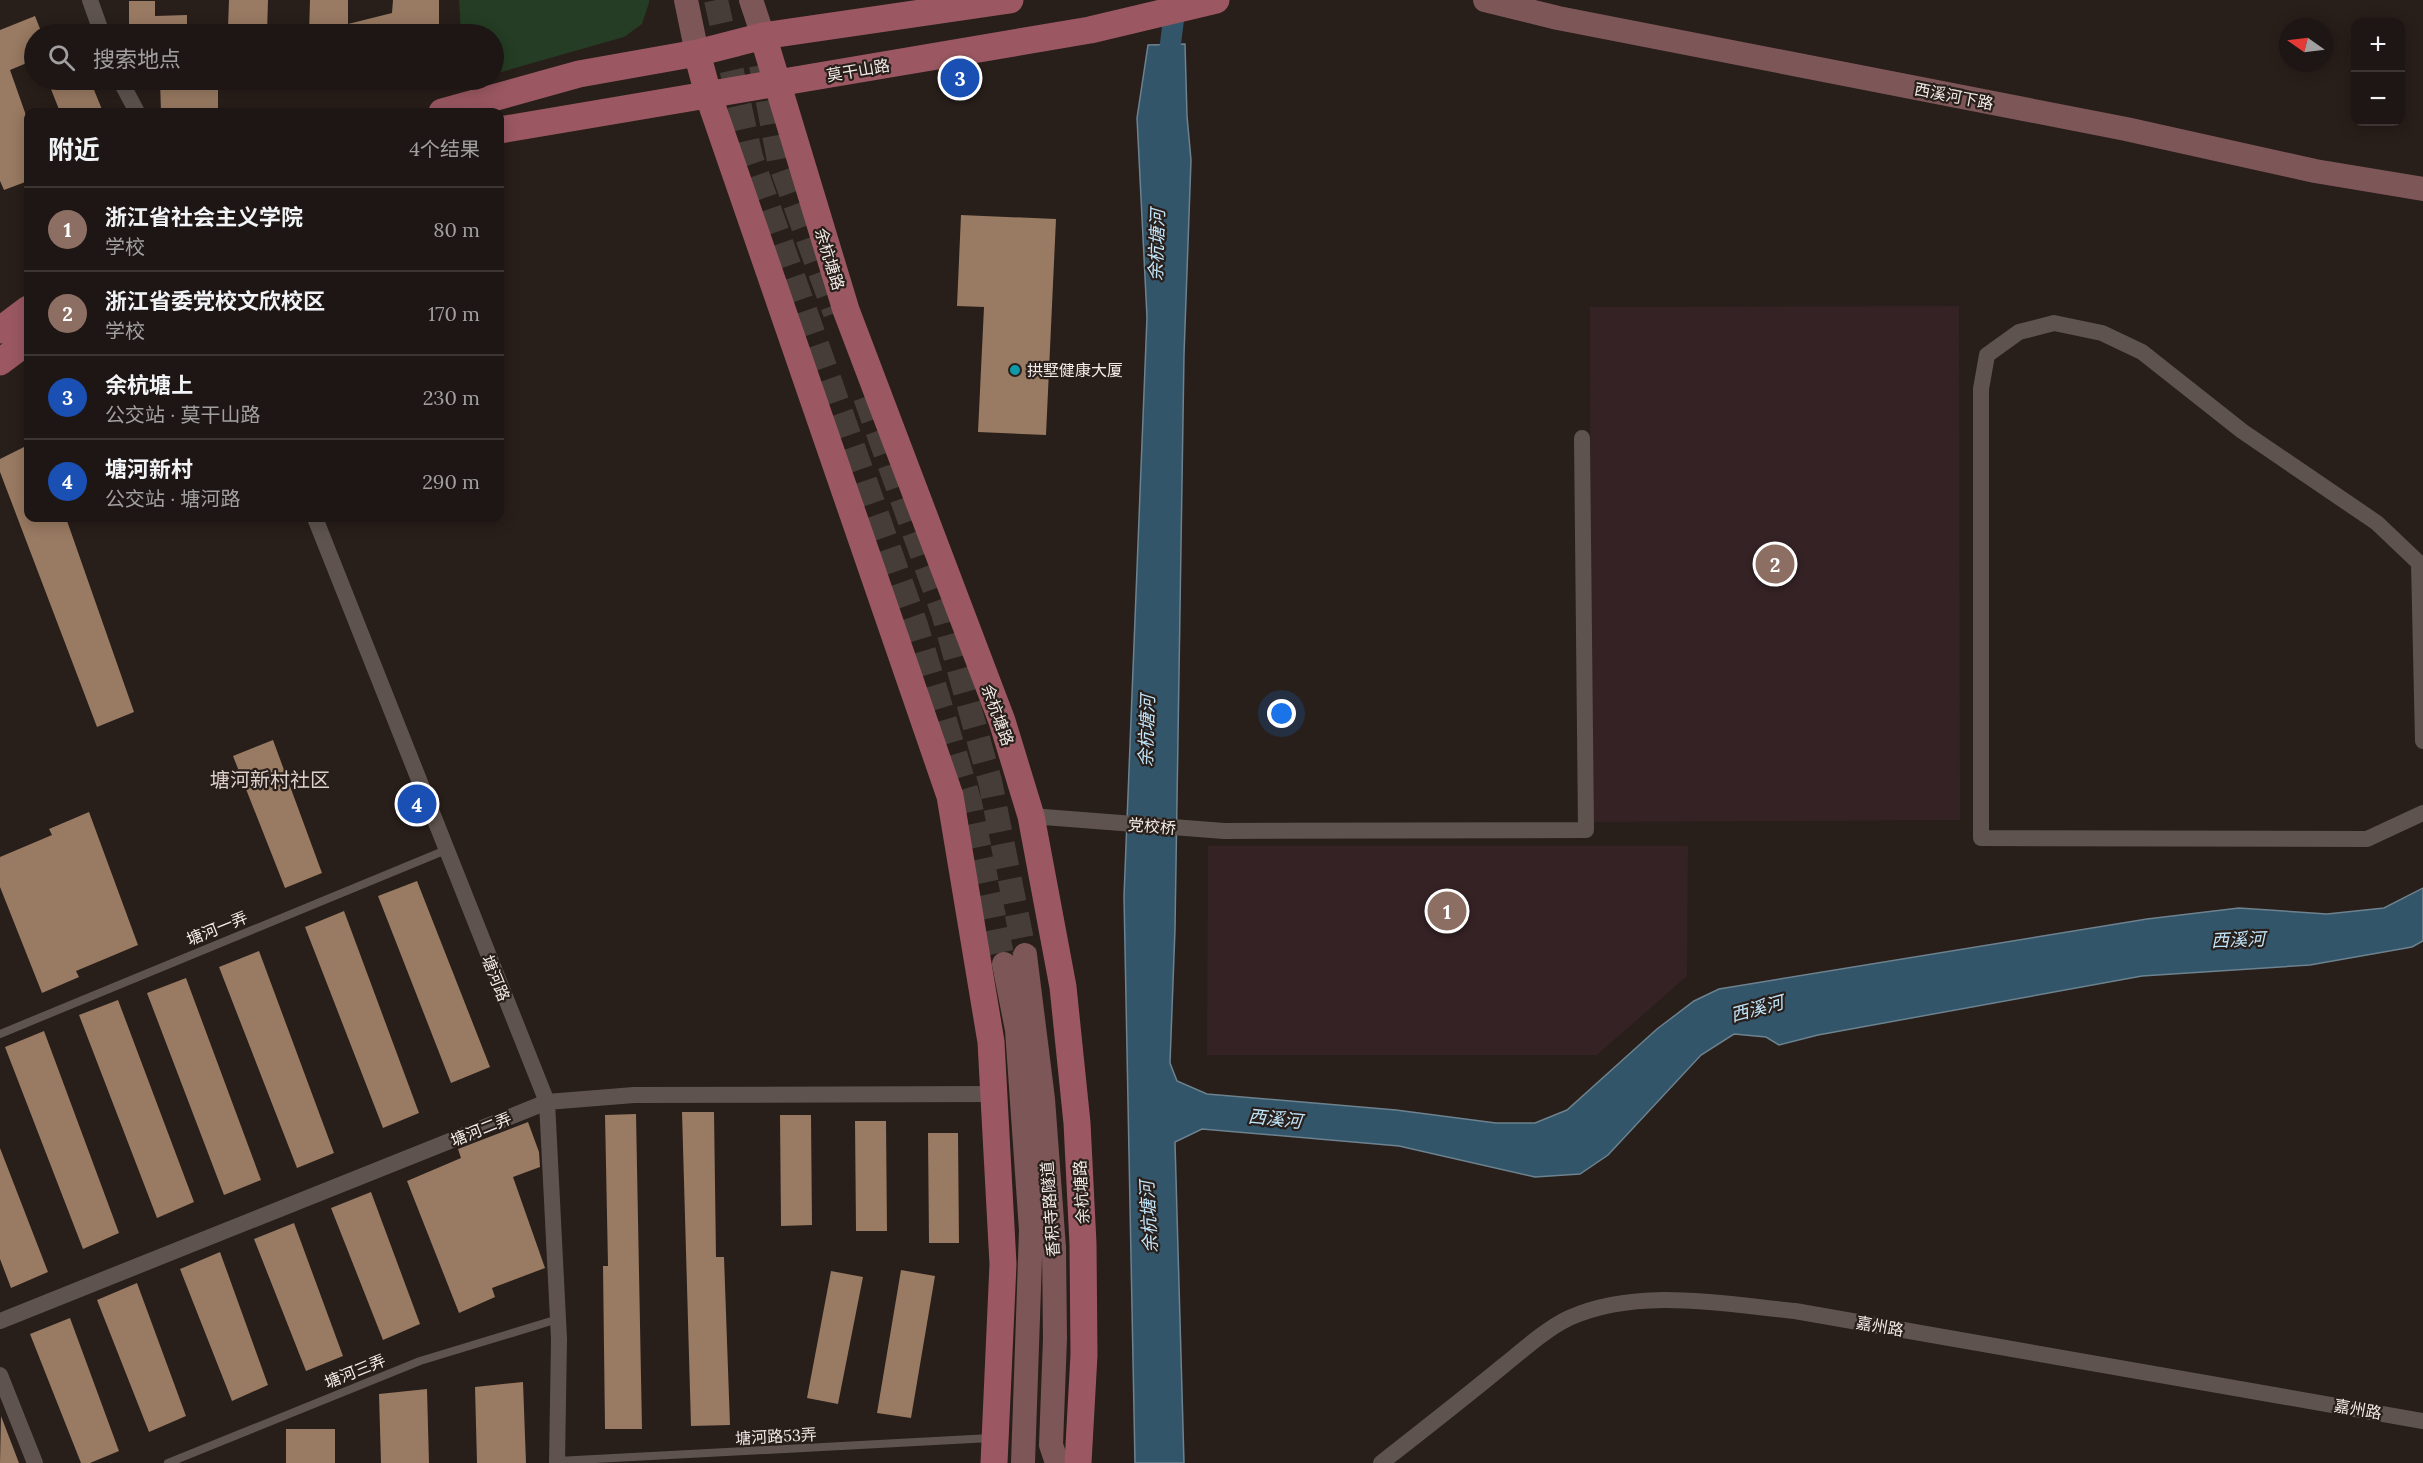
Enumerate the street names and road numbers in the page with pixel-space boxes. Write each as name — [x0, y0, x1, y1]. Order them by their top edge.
street label: 莫干山路 — [825, 55, 891, 85]
street label: 西溪河下路 — [1913, 79, 1995, 113]
street label: 余杭塘路 — [811, 225, 849, 293]
street label: 余杭塘路 — [978, 682, 1018, 748]
street label: 党校桥 — [1127, 814, 1177, 838]
street label: 塘河一弄 — [184, 907, 250, 949]
street label: 塘河路 — [478, 952, 514, 1004]
street label: 塘河二弄 — [448, 1108, 514, 1150]
street label: 香积寺路隧道 — [1037, 1160, 1063, 1258]
street label: 余杭塘路 — [1069, 1160, 1093, 1224]
street label: 嘉州路 — [1855, 1312, 1905, 1340]
street label: 塘河三弄 — [322, 1350, 388, 1392]
street label: 嘉州路 — [2333, 1395, 2383, 1423]
street label: 塘河路53弄 — [735, 1424, 817, 1448]

